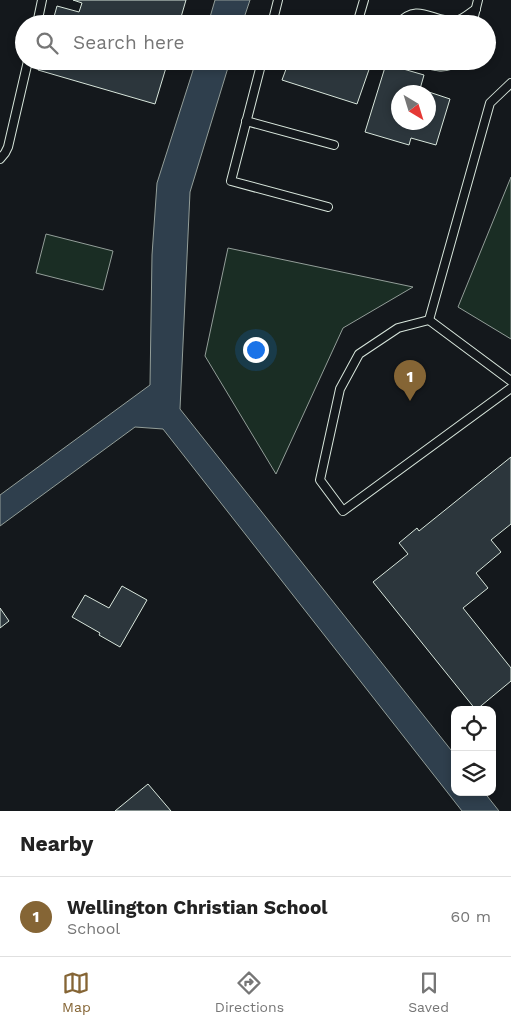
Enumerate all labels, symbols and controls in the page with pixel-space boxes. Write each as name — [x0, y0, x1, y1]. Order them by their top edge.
search box — [15, 15, 496, 70]
icon: search — [33, 29, 61, 57]
text: Search here — [73, 31, 184, 54]
north arrow — [391, 85, 436, 130]
your location — [243, 337, 269, 363]
pin: 1 — [394, 360, 426, 401]
map controls — [451, 706, 496, 796]
button: locate — [451, 706, 496, 751]
button: layers — [451, 751, 496, 796]
text: Nearby — [20, 831, 93, 856]
text: Wellington Christian School — [67, 896, 328, 919]
text: 1 — [33, 907, 39, 926]
text: 60 m — [451, 907, 491, 926]
text: School — [67, 919, 120, 938]
tab: Map — [62, 969, 91, 1015]
tab: Directions — [215, 969, 284, 1015]
tab: Saved — [408, 969, 449, 1015]

